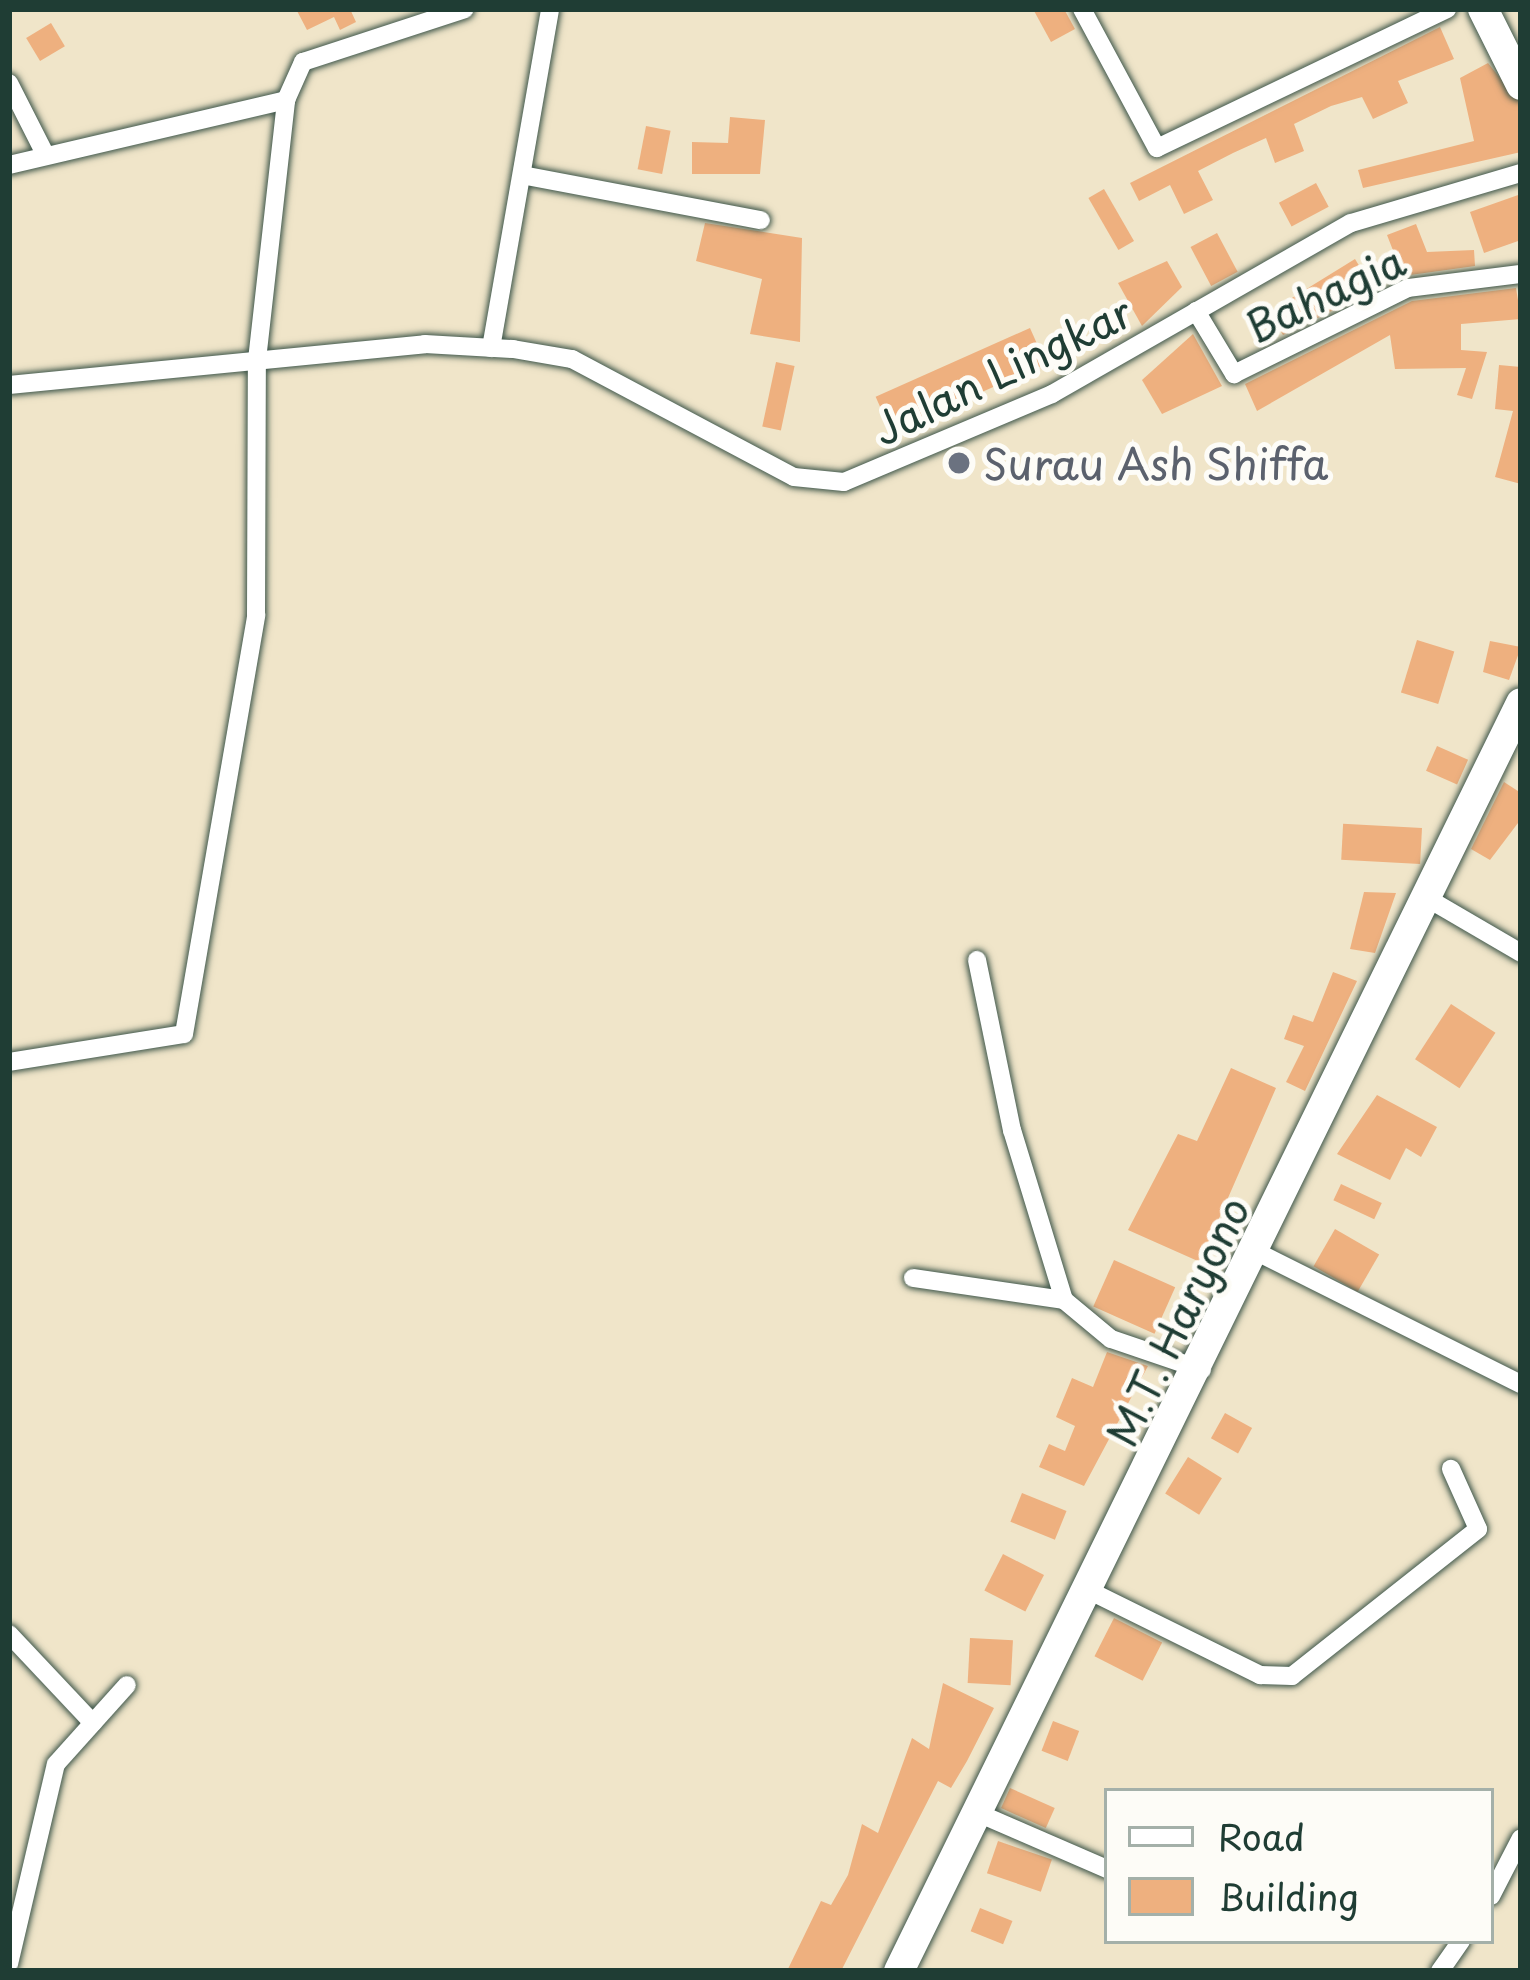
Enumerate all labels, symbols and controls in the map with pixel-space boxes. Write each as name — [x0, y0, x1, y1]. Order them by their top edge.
street label: Bahagia — [1238, 234, 1412, 352]
street label: Jalan Lingkar — [863, 285, 1141, 455]
place label: Surau Ash Shiffa — [983, 438, 1330, 488]
marker: Surau Ash Shiffa — [946, 450, 972, 476]
street label: M.T. Haryono — [1095, 1188, 1259, 1454]
legend — [1104, 1788, 1494, 1944]
text: Road — [1218, 1809, 1305, 1863]
text: Building — [1218, 1869, 1359, 1923]

